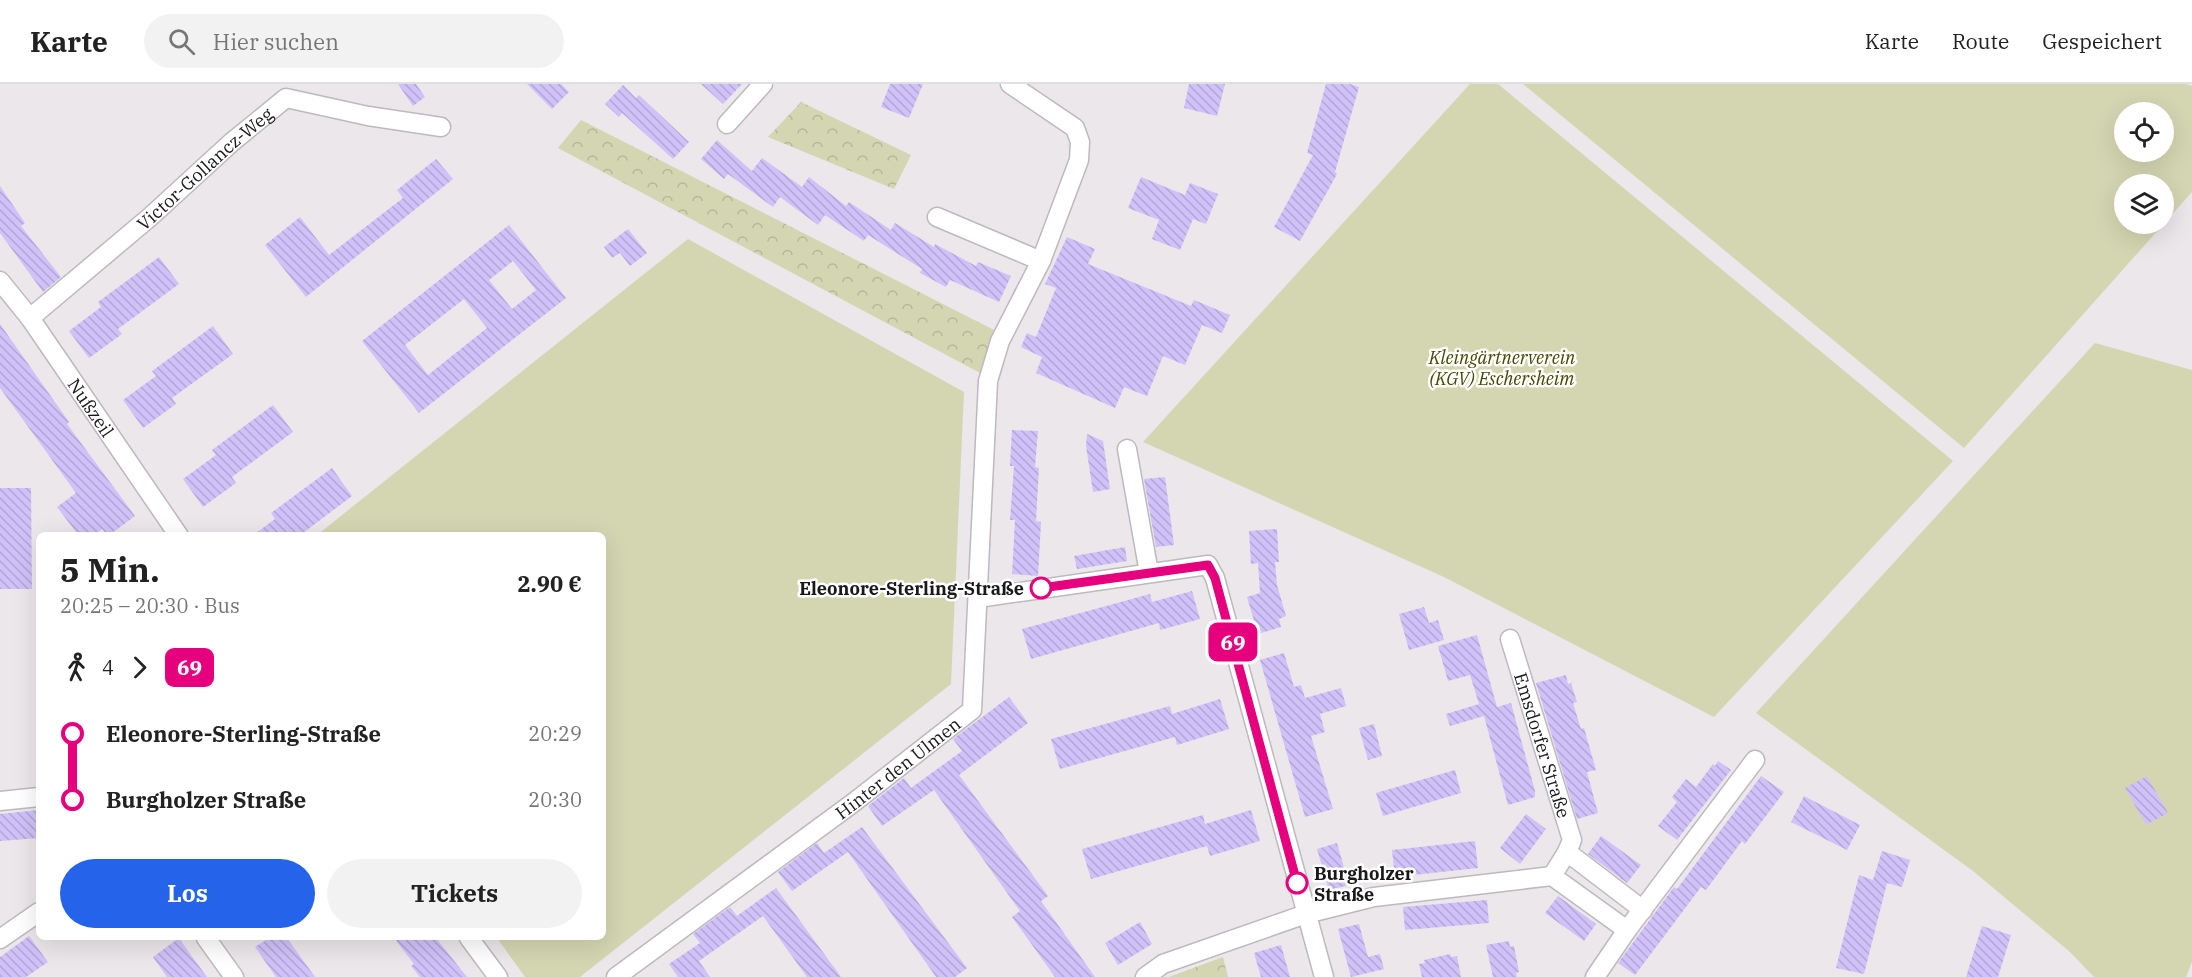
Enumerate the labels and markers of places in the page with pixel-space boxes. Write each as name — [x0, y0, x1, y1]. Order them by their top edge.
place label: Eleonore-Sterling-Straße — [799, 577, 1024, 600]
marker: Eleonore-Sterling-Straße — [1030, 577, 1052, 599]
place label: Burgholzer Straße — [1314, 862, 1414, 906]
marker: Burgholzer Straße — [1286, 872, 1308, 894]

